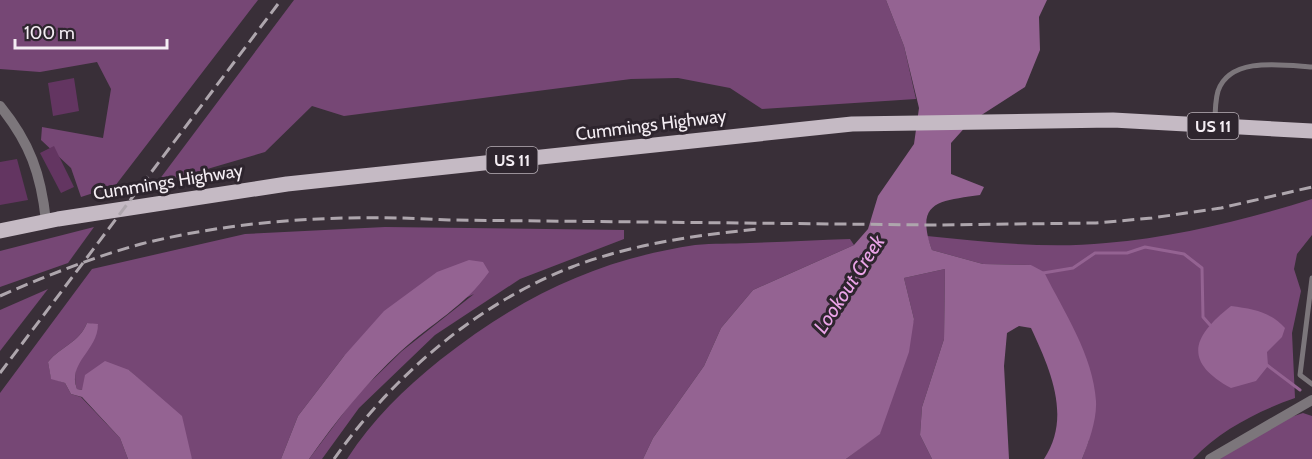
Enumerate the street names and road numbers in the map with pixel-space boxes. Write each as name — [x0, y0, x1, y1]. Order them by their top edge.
street label: Cummings Highway — [574, 105, 728, 145]
road number: US 11 — [1188, 113, 1238, 139]
road number: US 11 — [486, 147, 538, 173]
street label: Cummings Highway — [91, 159, 245, 205]

